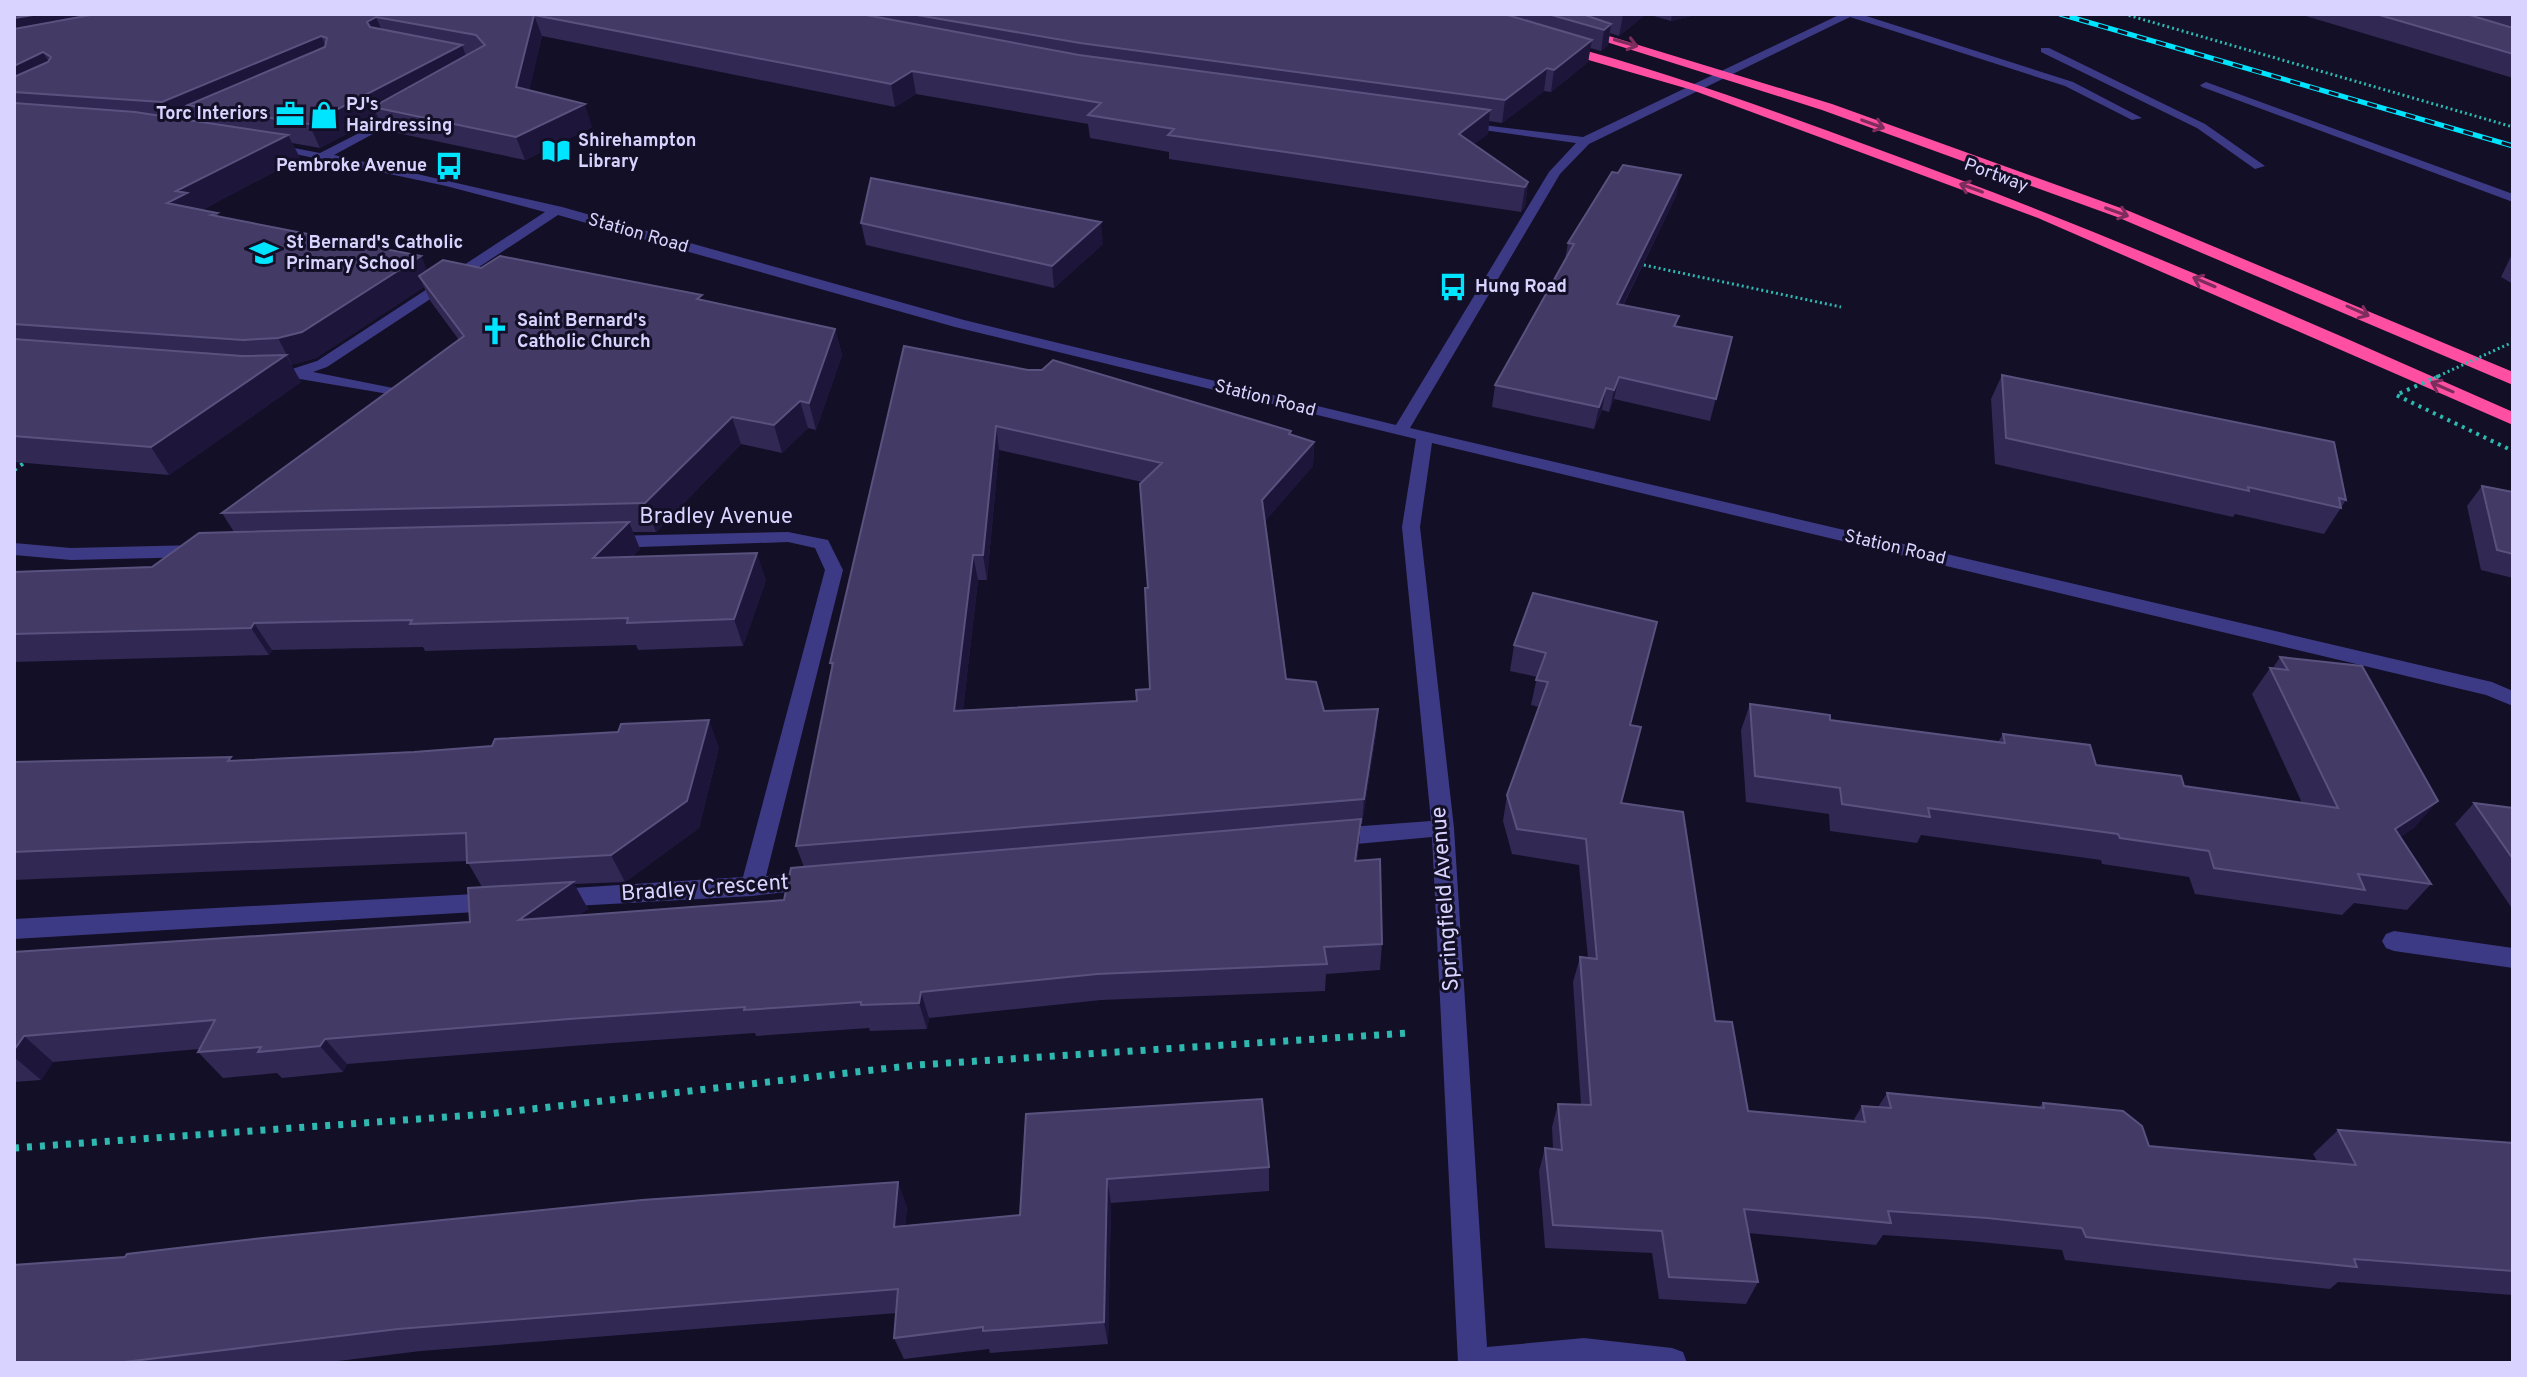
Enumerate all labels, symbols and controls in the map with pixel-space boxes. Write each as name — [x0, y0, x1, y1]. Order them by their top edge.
one-way arrow — [1612, 36, 1638, 51]
place label: PJ's Hairdressing — [346, 94, 452, 138]
office icon: Torc Interiors — [275, 99, 305, 129]
shop icon: PJ's Hairdressing — [309, 100, 339, 130]
place label: Torc Interiors — [156, 103, 268, 126]
one-way arrow — [1860, 118, 1885, 132]
place label: Shirehampton Library — [578, 130, 696, 174]
library icon: Shirehampton Library — [541, 136, 571, 166]
bus stop icon: Pembroke Avenue — [434, 151, 464, 181]
street label: Portway — [1961, 154, 2031, 198]
place label: Pembroke Avenue — [276, 155, 427, 178]
one-way arrow — [1959, 180, 1983, 194]
one-way arrow — [2105, 206, 2129, 220]
street label: Station Road — [585, 209, 691, 259]
place label: St Bernard's Catholic Primary School — [286, 232, 463, 276]
school or university icon: St Bernard's Catholic Primary School — [249, 238, 279, 268]
bus stop icon: Hung Road — [1438, 272, 1468, 302]
one-way arrow — [2192, 274, 2217, 288]
place label: Hung Road — [1475, 276, 1567, 299]
one-way arrow — [2345, 305, 2370, 320]
place label: Saint Bernard's Catholic Church — [517, 310, 651, 354]
church icon: Saint Bernard's Catholic Church — [480, 316, 510, 346]
street label: Station Road — [1212, 375, 1318, 423]
one-way arrow — [2430, 379, 2454, 394]
street label: Bradley Avenue — [639, 504, 793, 531]
street label: Station Road — [1842, 525, 1948, 571]
street label: Springfield Avenue — [1426, 806, 1466, 992]
street label: Bradley Crescent — [620, 870, 790, 908]

